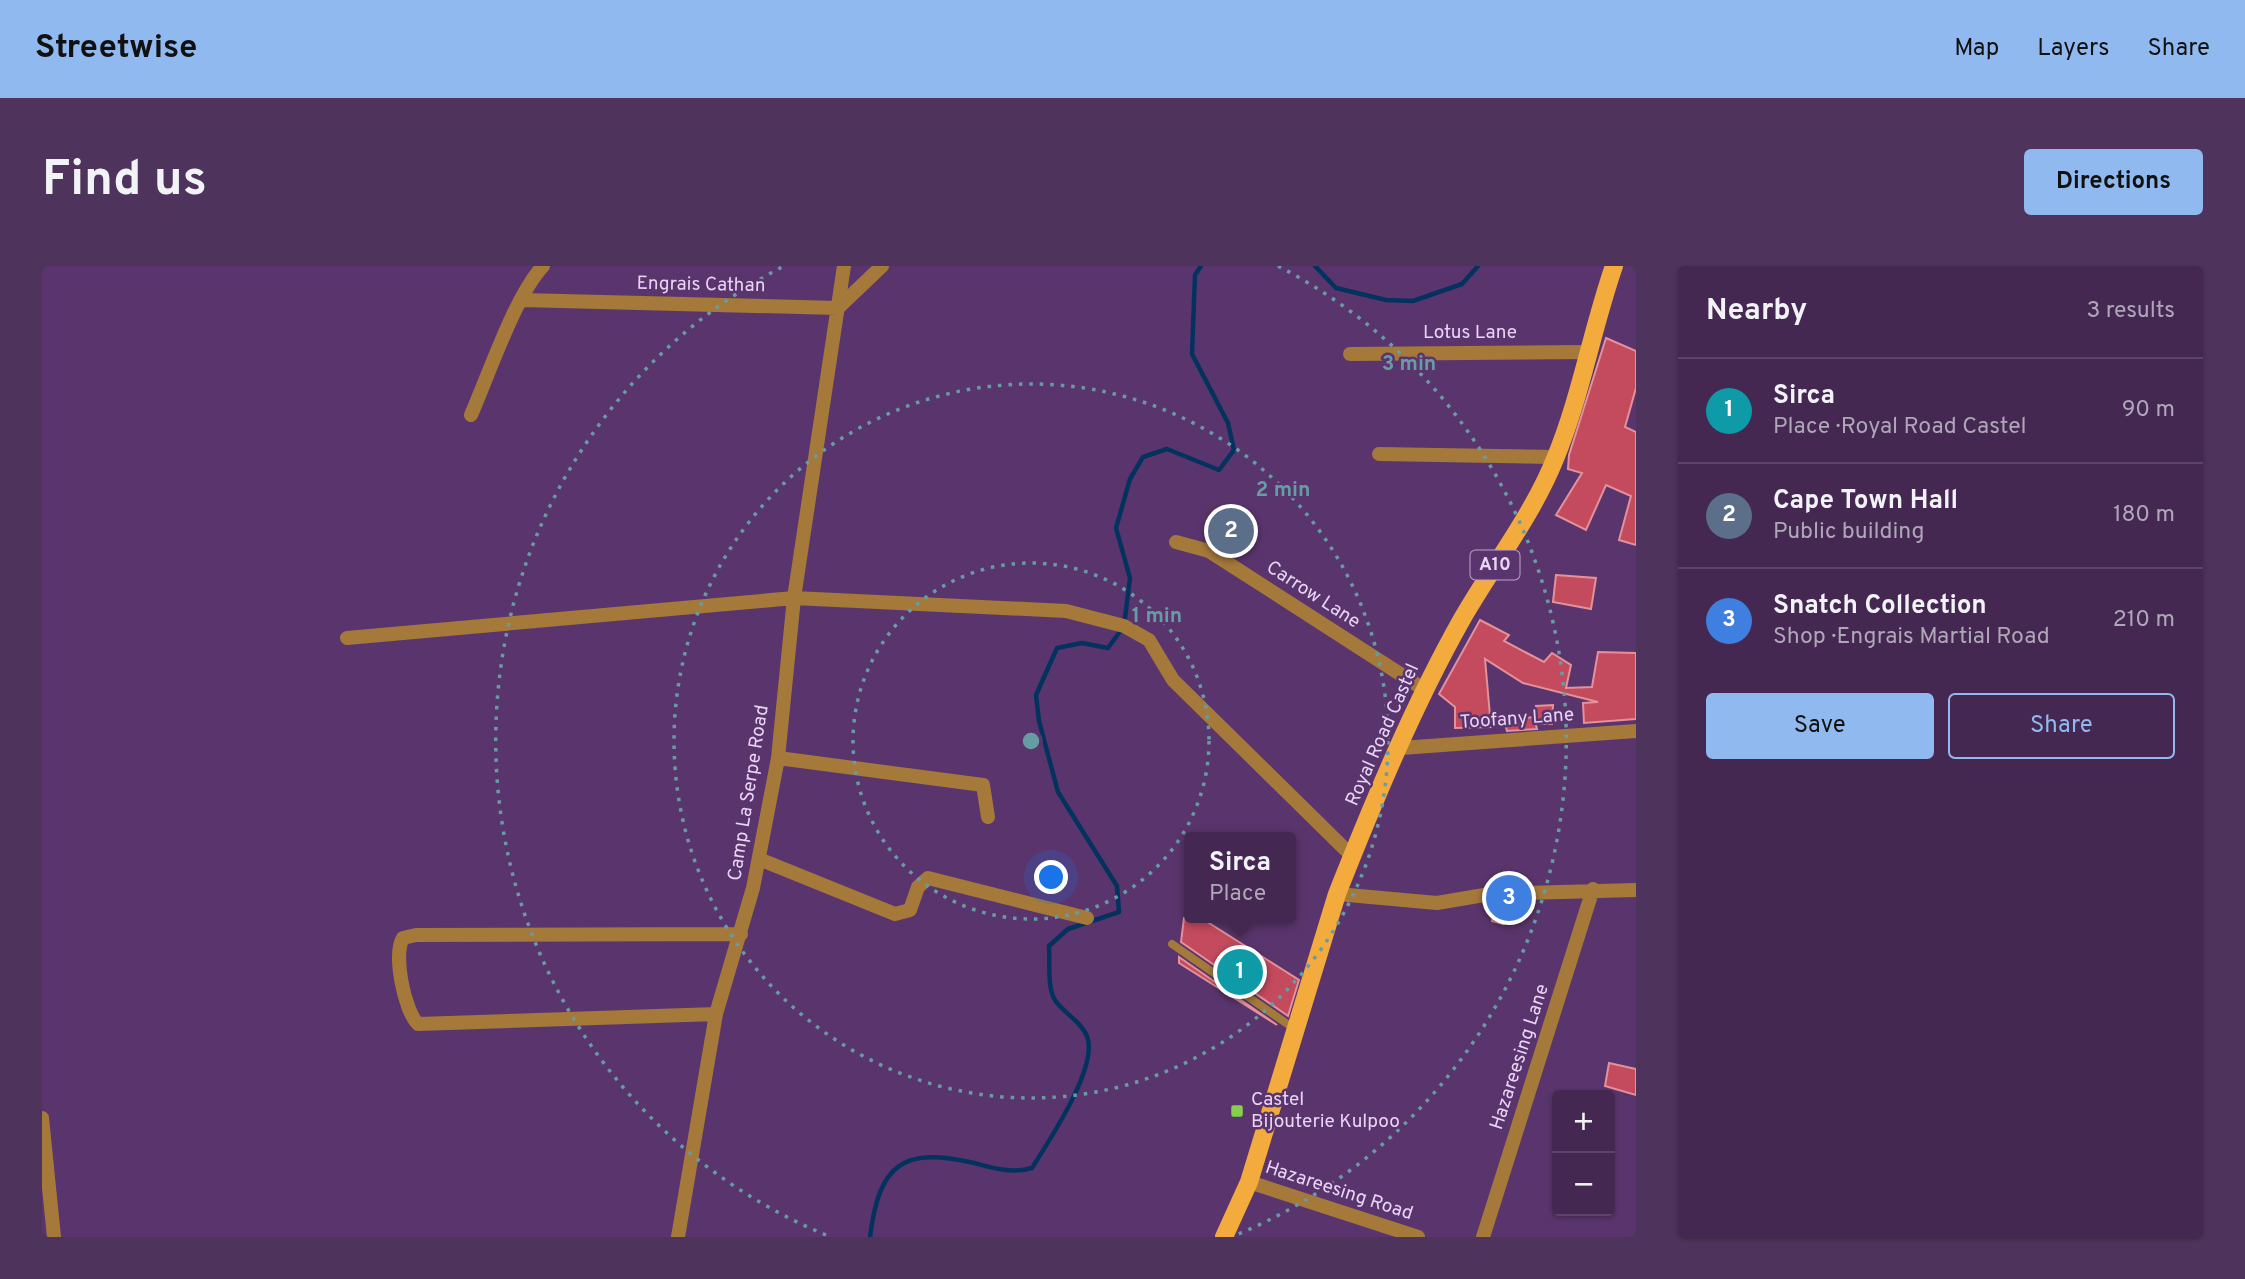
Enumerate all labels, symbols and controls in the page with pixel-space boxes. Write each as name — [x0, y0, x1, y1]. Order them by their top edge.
text: Streetwise — [35, 28, 197, 70]
text: Map — [1954, 34, 1999, 64]
text: Layers — [2037, 34, 2109, 64]
text: Share — [2147, 34, 2210, 64]
button: Directions — [2024, 149, 2203, 215]
text: Find us — [42, 151, 207, 213]
street label: Engrais Cathan — [636, 272, 766, 298]
text: Nearby — [1706, 293, 1807, 330]
text: 3 results — [2086, 297, 2175, 326]
street label: Lotus Lane — [1423, 321, 1517, 345]
text: 3 min — [1382, 351, 1436, 378]
text: Sirca — [1773, 380, 1835, 413]
text: 1 — [1724, 396, 1734, 425]
text: 90 m — [2122, 396, 2175, 425]
text: Place · Royal Road Castel — [1773, 413, 2027, 442]
text: 2 min — [1256, 477, 1310, 504]
text: Cape Town Hall — [1773, 485, 1958, 518]
text: 2 — [1722, 501, 1736, 530]
text: 180 m — [2113, 501, 2175, 530]
pin: 2 — [1208, 505, 1254, 557]
text: Public building — [1773, 518, 1925, 547]
road number: A10 — [1470, 550, 1520, 580]
street label: Carrow Lane — [1261, 556, 1365, 634]
text: Snatch Collection — [1773, 590, 1987, 623]
text: 1 min — [1132, 603, 1182, 630]
text: 3 — [1722, 606, 1736, 635]
text: 210 m — [2113, 606, 2175, 635]
text: Shop · Engrais Martial Road — [1773, 623, 2050, 652]
street label: Royal Road Castel — [1341, 660, 1425, 810]
button: Save — [1706, 693, 1934, 759]
button: Share — [1948, 693, 2175, 759]
street label: Camp La Serpe Road — [723, 703, 775, 883]
street label: Toofany Lane — [1459, 703, 1575, 735]
centre of rings — [1019, 729, 1043, 753]
popup — [1184, 832, 1296, 923]
text: Sirca — [1209, 847, 1271, 880]
your location — [1034, 860, 1068, 894]
pin: 3 — [1486, 872, 1532, 924]
text: Place — [1209, 880, 1266, 909]
pin: 1 — [1217, 946, 1263, 998]
street label: Hazareesing Lane — [1485, 981, 1555, 1133]
place label: Castel Bijouterie Kulpoo — [1251, 1088, 1400, 1134]
map controls — [1552, 1090, 1615, 1216]
button: + — [1552, 1090, 1615, 1153]
marker: Castel Bijouterie Kulpoo — [1229, 1103, 1245, 1119]
button: − — [1552, 1153, 1615, 1216]
street label: Hazareesing Road — [1262, 1156, 1416, 1226]

